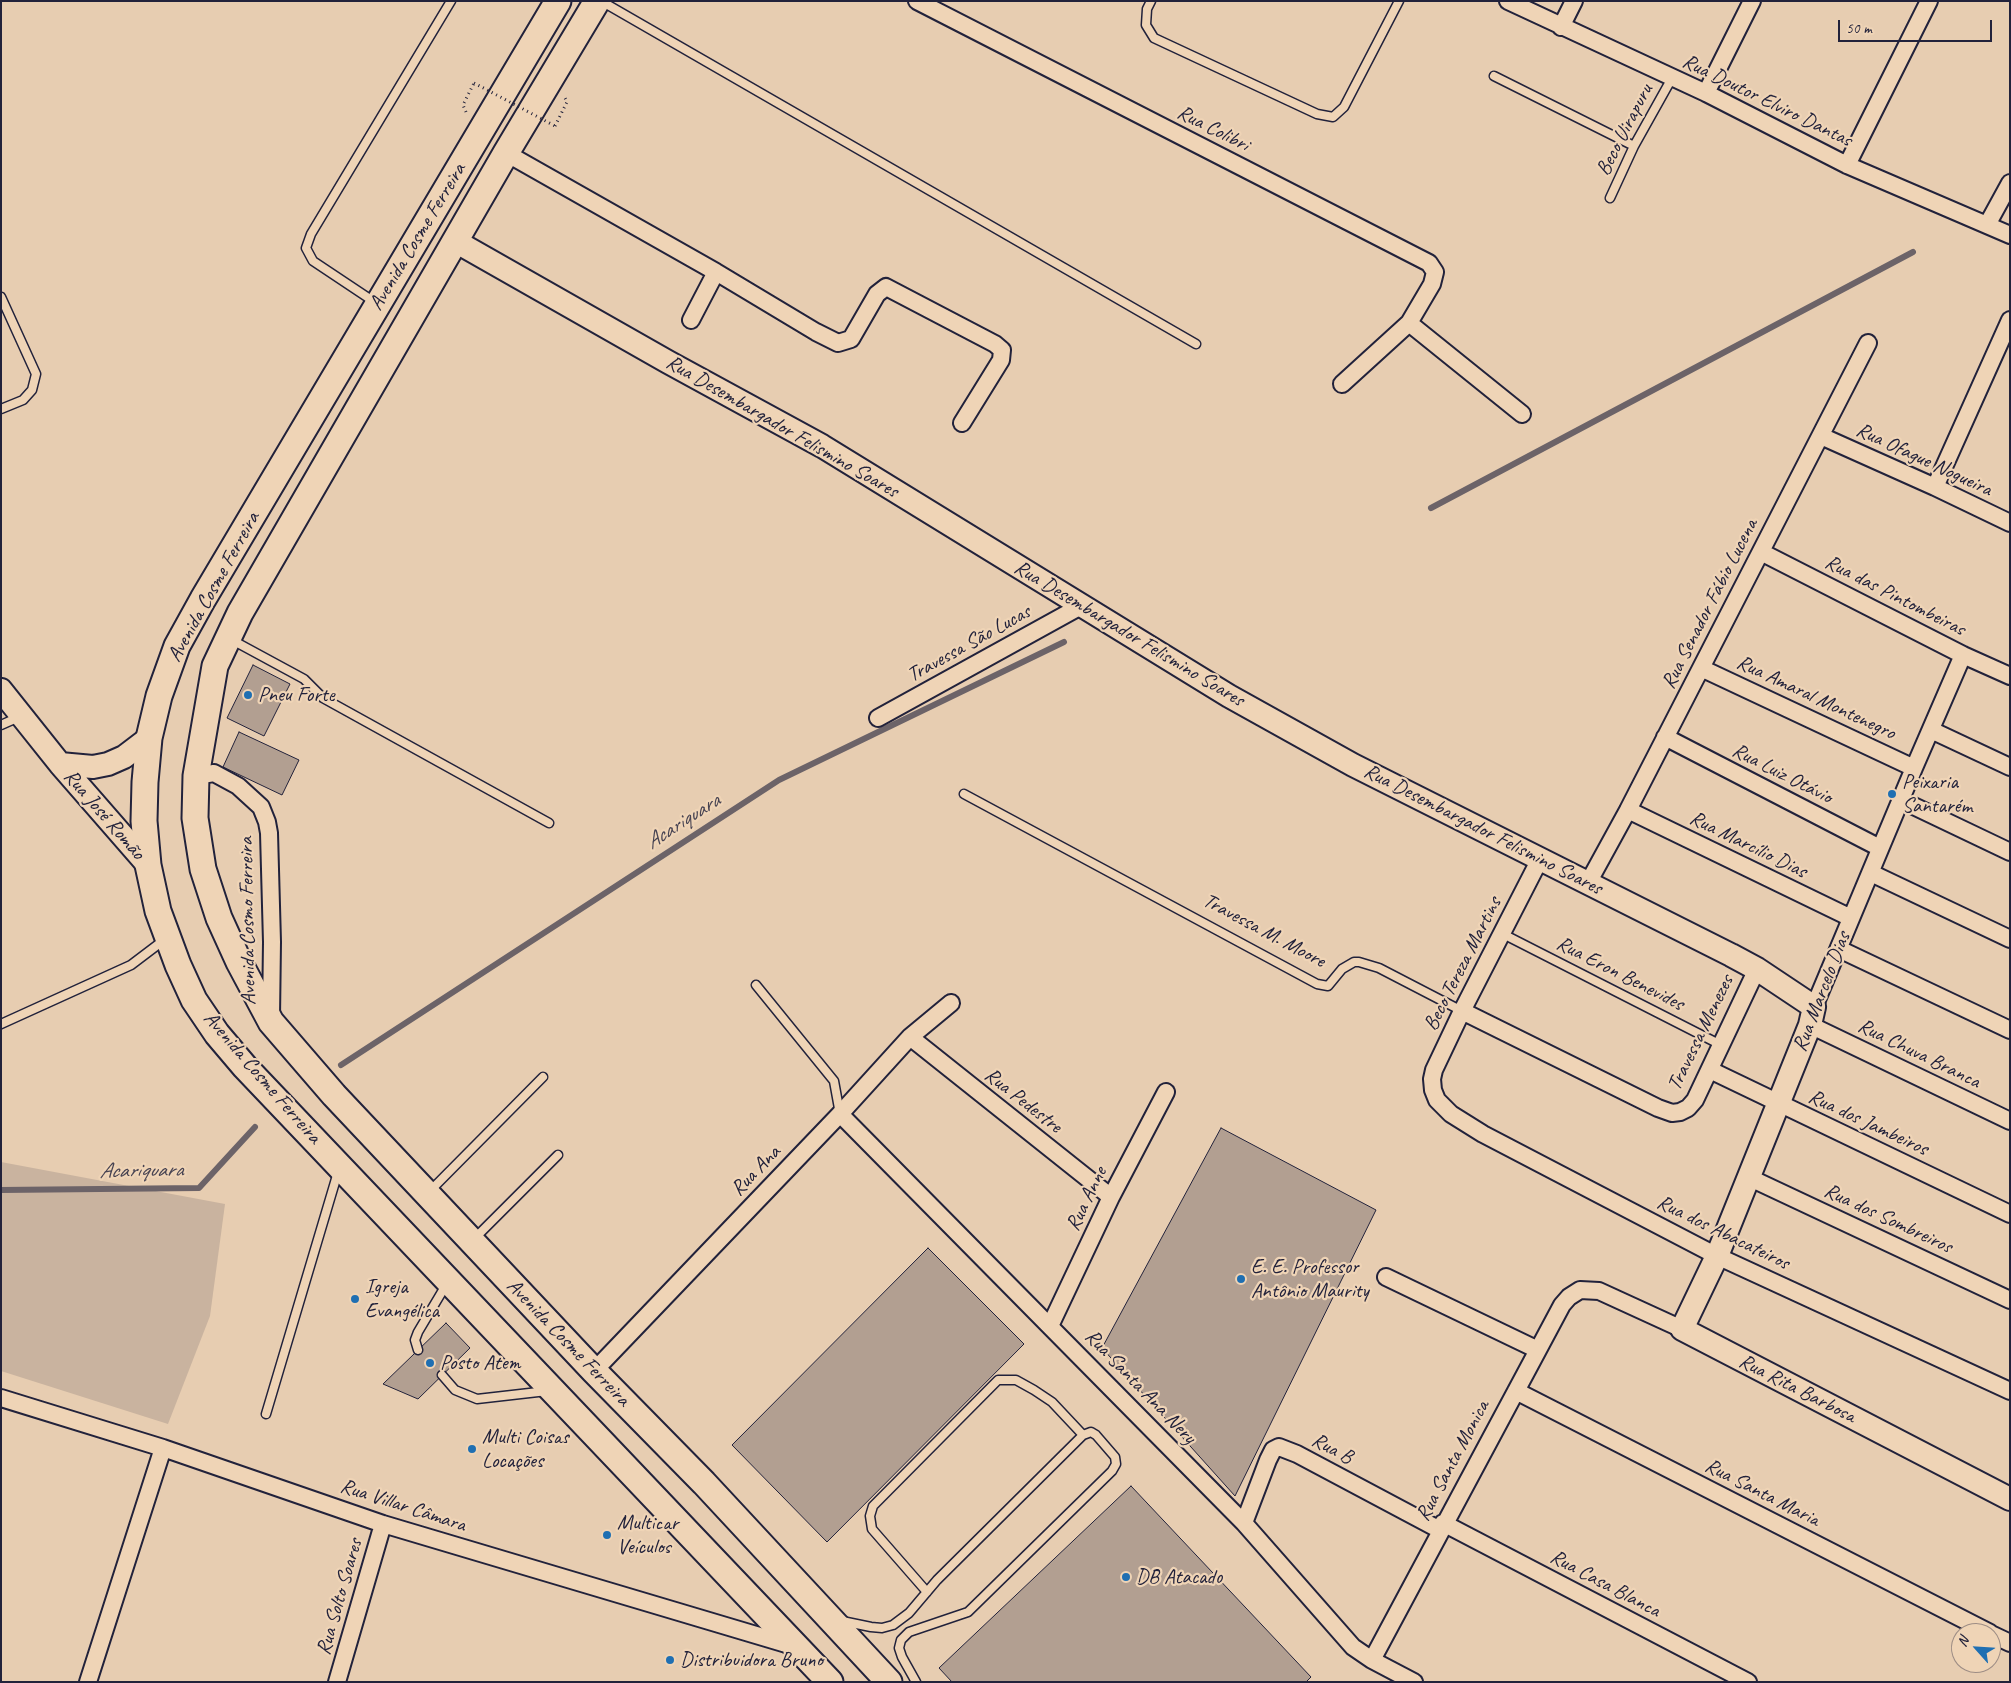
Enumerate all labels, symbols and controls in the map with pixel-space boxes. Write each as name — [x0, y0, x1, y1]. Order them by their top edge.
scale bar — [1841, 10, 1995, 42]
text: 50 m — [1846, 19, 1872, 38]
street label: Rua Doutor Elviro Dantas — [1678, 49, 1856, 153]
street label: Beco Uirapuru — [1591, 80, 1659, 180]
street label: Rua Colibri — [1173, 100, 1253, 158]
street label: Avenida Cosme Ferreira — [364, 159, 472, 315]
street label: Rua Desembargador Felismino Soares — [661, 350, 903, 504]
street label: Rua Ofague Nogueira — [1852, 418, 1996, 502]
street label: Avenida Cosme Ferreira — [162, 508, 266, 666]
street label: Rua Senador Fábio Lucena — [1656, 515, 1764, 693]
street label: Rua das Pintombeiras — [1821, 550, 1969, 642]
street label: Rua Desembargador Felismino Soares — [1009, 555, 1249, 713]
street label: Travessa São Lucas — [903, 600, 1035, 688]
street label: Rua Amaral Montenegro — [1733, 650, 1899, 746]
place label: Pneu Forte — [258, 682, 335, 708]
marker: Pneu Forte — [242, 689, 254, 701]
street label: Rua Luiz Otávio — [1728, 738, 1836, 810]
street label: Rua Desembargador Felismino Soares — [1360, 759, 1606, 901]
street label: Rua José Romão — [58, 765, 150, 865]
place label: Peixaria Santarém — [1902, 769, 1972, 819]
water label: Acariquara — [641, 788, 725, 856]
marker: Peixaria Santarém — [1886, 788, 1898, 800]
street label: Rua Marcílio Dias — [1685, 806, 1811, 884]
street label: Avenida Cosmo Ferreira — [234, 837, 262, 1005]
street label: Travessa M. Moore — [1198, 888, 1330, 974]
street label: Beco Tereza Martins — [1419, 893, 1507, 1035]
street label: Rua Marcelo Dias — [1788, 929, 1856, 1055]
street label: Rua Eron Benevides — [1552, 931, 1688, 1017]
street label: Travessa Menezes — [1662, 971, 1740, 1095]
street label: Avenida Cosme Ferreira — [198, 1007, 326, 1149]
street label: Rua Chuva Branca — [1854, 1014, 1984, 1094]
street label: Rua Pedestre — [979, 1063, 1067, 1139]
street label: Rua dos Jambeiros — [1804, 1084, 1932, 1162]
street label: Rua Ana — [726, 1140, 786, 1202]
water label: Acariquara — [99, 1157, 183, 1185]
street label: Rua Anne — [1061, 1163, 1113, 1235]
street label: Rua dos Sombreiros — [1820, 1178, 1956, 1260]
street label: Rua dos Abacateiros — [1653, 1190, 1793, 1276]
place label: E. E. Professor Antônio Maurity — [1251, 1254, 1369, 1304]
marker: E. E. Professor Antônio Maurity — [1235, 1273, 1247, 1285]
place label: Igreja Evangélica — [365, 1274, 439, 1324]
street label: Avenida Cosme Ferreira — [501, 1274, 635, 1412]
marker: Igreja Evangélica — [349, 1293, 361, 1305]
street label: Rua Santa Ana Nery — [1079, 1325, 1201, 1449]
street label: Rua Rita Barbosa — [1734, 1349, 1860, 1429]
place label: Posto Atem — [440, 1350, 520, 1376]
marker: Posto Atem — [424, 1357, 436, 1369]
street label: Rua Santa Monica — [1411, 1396, 1495, 1526]
place label: Multi Coisas Locações — [482, 1424, 569, 1474]
street label: Rua B — [1307, 1428, 1357, 1470]
marker: Multi Coisas Locações — [466, 1443, 478, 1455]
street label: Rua Santa Maria — [1700, 1453, 1824, 1533]
street label: Rua Villar Câmara — [337, 1474, 469, 1538]
place label: Multicar Veículos — [617, 1510, 678, 1560]
marker: Multicar Veículos — [601, 1529, 613, 1541]
street label: Rua Solto Soares — [311, 1536, 369, 1658]
street label: Rua Casa Blanca — [1546, 1544, 1664, 1624]
place label: DB Atacado — [1136, 1564, 1222, 1590]
marker: DB Atacado — [1120, 1571, 1132, 1583]
north arrow — [1951, 1623, 2001, 1673]
text: N — [1953, 1634, 1973, 1649]
place label: Distribuidora Bruno — [680, 1647, 823, 1673]
marker: Distribuidora Bruno — [664, 1654, 676, 1666]

